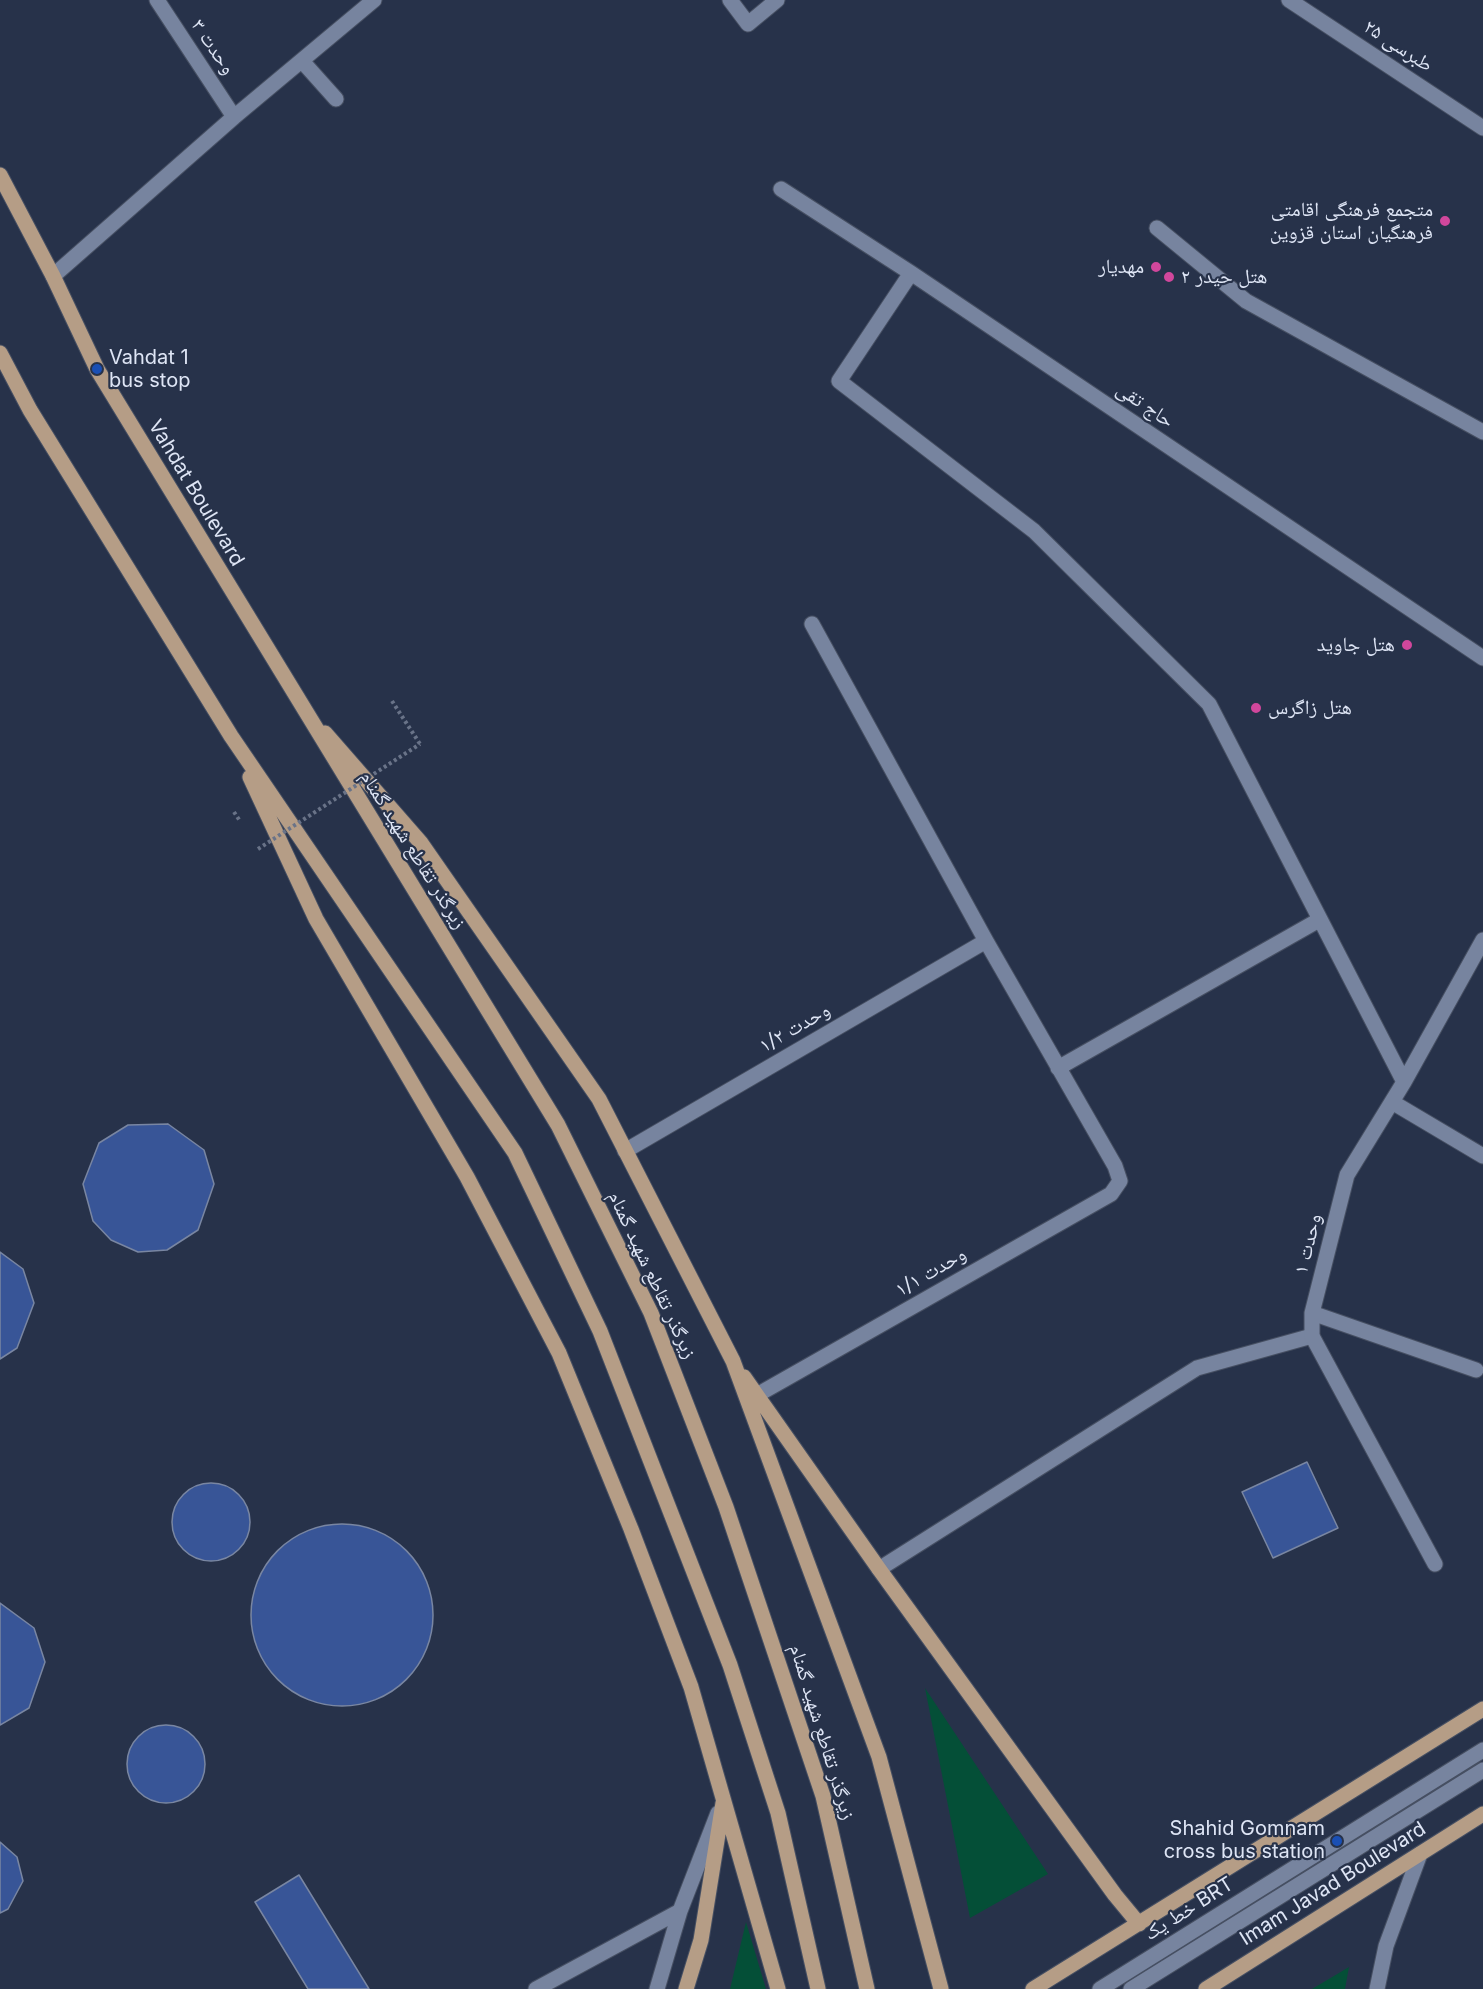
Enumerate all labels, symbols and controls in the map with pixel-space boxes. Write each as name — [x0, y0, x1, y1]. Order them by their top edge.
street label: وحدت ۳ — [186, 15, 240, 79]
street label: طبرسی ۲۵ — [1359, 15, 1437, 77]
place label: متجمع فرهنگی اقامتی فرهنگیان استان قزوین — [1270, 198, 1433, 245]
marker: متجمع فرهنگی اقامتی فرهنگیان استان قزوین — [1438, 214, 1452, 228]
place label: مهدیار — [1098, 255, 1144, 279]
marker: مهدیار — [1149, 260, 1163, 274]
place label: هتل حیدر ۲ — [1181, 265, 1268, 289]
marker: هتل حیدر ۲ — [1162, 270, 1176, 284]
place label: Vahdat 1 bus stop — [109, 346, 190, 393]
marker: Vahdat 1 bus stop — [90, 362, 104, 376]
street label: حاج تقی — [1112, 377, 1178, 433]
street label: Vahdat Boulevard — [143, 416, 249, 570]
place label: هتل جاوید — [1317, 633, 1395, 657]
marker: هتل جاوید — [1400, 638, 1414, 652]
place label: هتل زاگرس — [1268, 696, 1352, 720]
marker: هتل زاگرس — [1249, 701, 1263, 715]
street label: زیرگذر تقاطع شهید گمنام — [355, 766, 471, 934]
street label: وحدت ۱/۲ — [755, 998, 835, 1058]
street label: زیرگذر تقاطع شهید گمنام — [603, 1187, 701, 1363]
street label: وحدت ۱ — [1289, 1211, 1327, 1277]
street label: وحدت ۱/۱ — [891, 1242, 971, 1302]
street label: زیرگذر تقاطع شهید گمنام — [784, 1641, 860, 1823]
place label: Shahid Gomnam cross bus station — [1164, 1817, 1325, 1864]
street label: Imam Javad Boulevard — [1236, 1817, 1430, 1951]
marker: Shahid Gomnam cross bus station — [1330, 1834, 1344, 1848]
street label: خط یک BRT — [1140, 1872, 1238, 1946]

